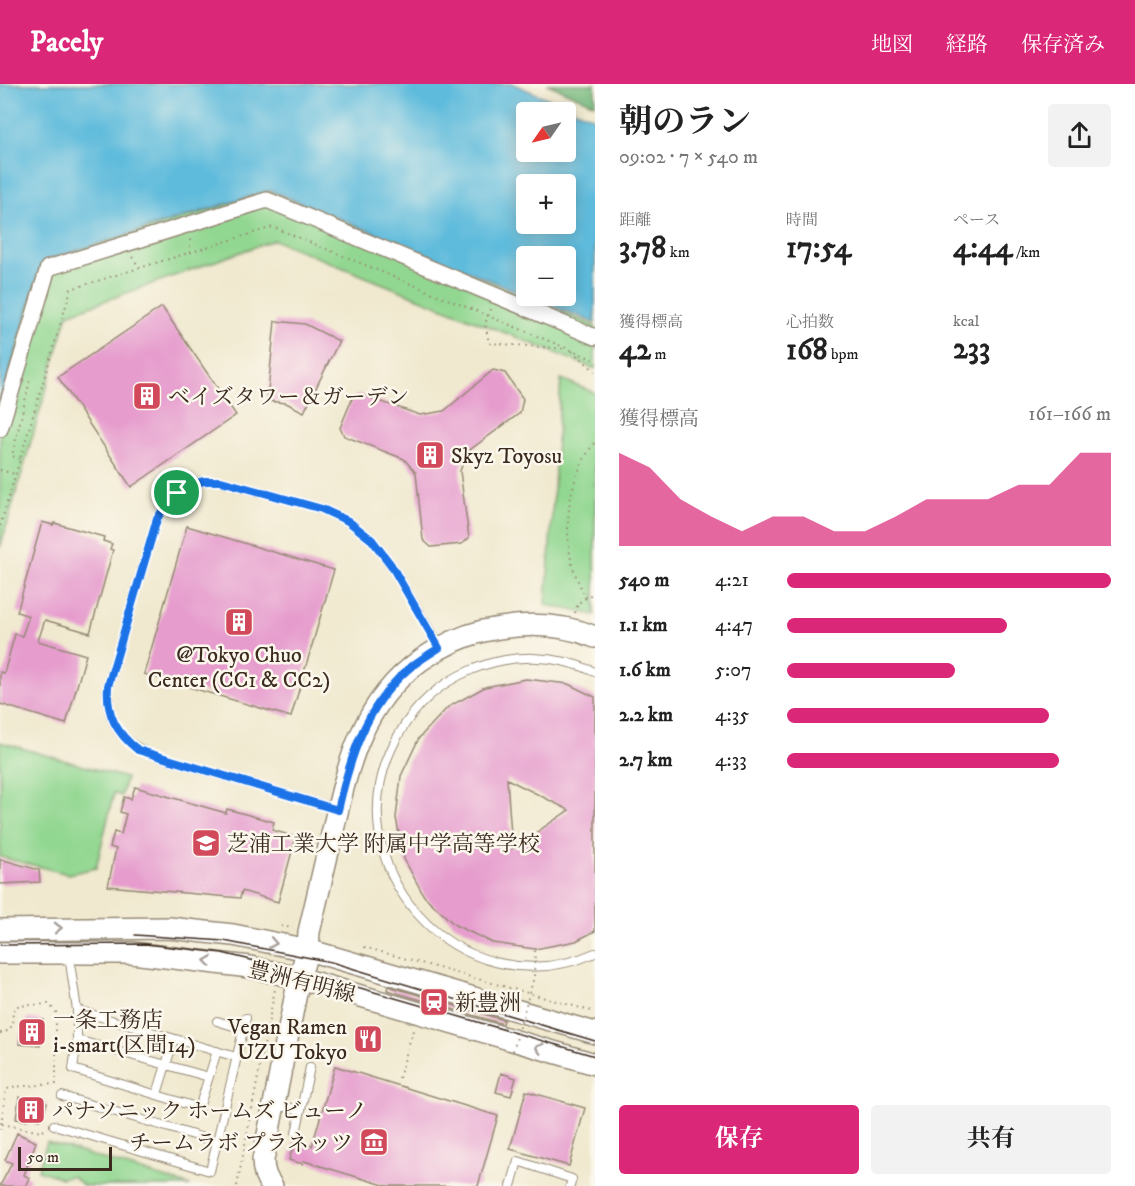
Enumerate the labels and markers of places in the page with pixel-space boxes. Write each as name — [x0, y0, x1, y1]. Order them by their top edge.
building icon: ベイズタワー＆ガーデン — [131, 380, 163, 412]
place label: ベイズタワー＆ガーデン — [168, 384, 409, 411]
building icon: Skyz Toyosu — [414, 439, 446, 471]
place label: Skyz Toyosu — [451, 443, 562, 470]
pin — [151, 467, 202, 518]
building icon: @Tokyo Chuo Center (CC1 & CC2) — [223, 606, 255, 638]
place label: @Tokyo Chuo Center (CC1 & CC2) — [148, 642, 330, 694]
school or university icon: 芝浦工業大学 附属中学高等学校 — [190, 827, 222, 859]
place label: 芝浦工業大学 附属中学高等学校 — [227, 831, 540, 858]
station icon: 新豊洲 — [418, 986, 450, 1018]
place label: 新豊洲 — [455, 990, 521, 1017]
place label: 一条工務店 i-smart(区間14) — [53, 1007, 195, 1059]
place label: Vegan Ramen UZU Tokyo — [227, 1014, 347, 1066]
building icon: 一条工務店 i-smart(区間14) — [16, 1016, 48, 1048]
restaurant icon: Vegan Ramen UZU Tokyo — [352, 1023, 384, 1055]
building icon: パナソニック ホームズ ビューノ — [15, 1094, 47, 1126]
place label: パナソニック ホームズ ビューノ — [52, 1098, 367, 1125]
museum icon: チームラボ プラネッツ — [358, 1126, 390, 1158]
place label: チームラボ プラネッツ — [129, 1130, 353, 1157]

